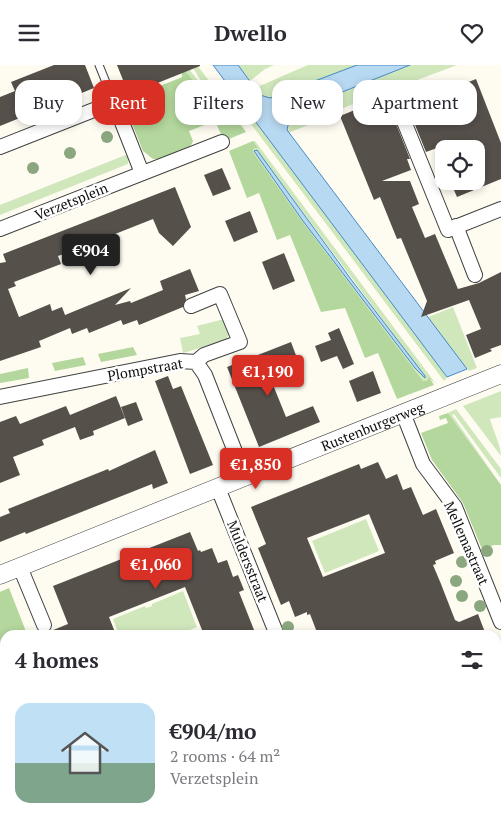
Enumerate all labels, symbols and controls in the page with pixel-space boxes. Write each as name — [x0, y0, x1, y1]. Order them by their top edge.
text: Dwello — [214, 18, 287, 47]
icon: menu — [15, 19, 43, 47]
icon: heart — [458, 19, 486, 47]
chip: Buy — [15, 80, 82, 125]
chip: Rent — [92, 80, 165, 125]
chip: Filters — [175, 80, 262, 125]
chip: New — [272, 80, 343, 125]
chip: Apartment — [353, 80, 477, 125]
map controls — [435, 140, 485, 190]
button: locate — [435, 140, 485, 190]
street label: Verzetsplein — [32, 177, 111, 224]
pin: €904 — [61, 233, 121, 276]
text: €904 — [73, 239, 109, 261]
street label: Plompstraat — [106, 353, 185, 385]
pin: €1,190 — [227, 355, 309, 397]
text: €1,190 — [243, 360, 293, 382]
street label: Rustenburgerweg — [318, 396, 427, 455]
pin: €1,850 — [215, 447, 297, 490]
text: €1,850 — [231, 453, 281, 475]
street label: Mellemastraat — [440, 498, 494, 589]
street label: Muldersstraat — [223, 517, 273, 605]
pin: €1,060 — [115, 547, 197, 590]
text: €1,060 — [131, 553, 181, 575]
text: 4 homes — [15, 646, 99, 674]
icon: filters — [458, 646, 486, 674]
text: €904/mo — [170, 717, 257, 745]
icon: home — [55, 723, 115, 783]
text: 2 rooms · 64 m² — [170, 745, 280, 767]
text: Verzetsplein — [170, 767, 258, 789]

